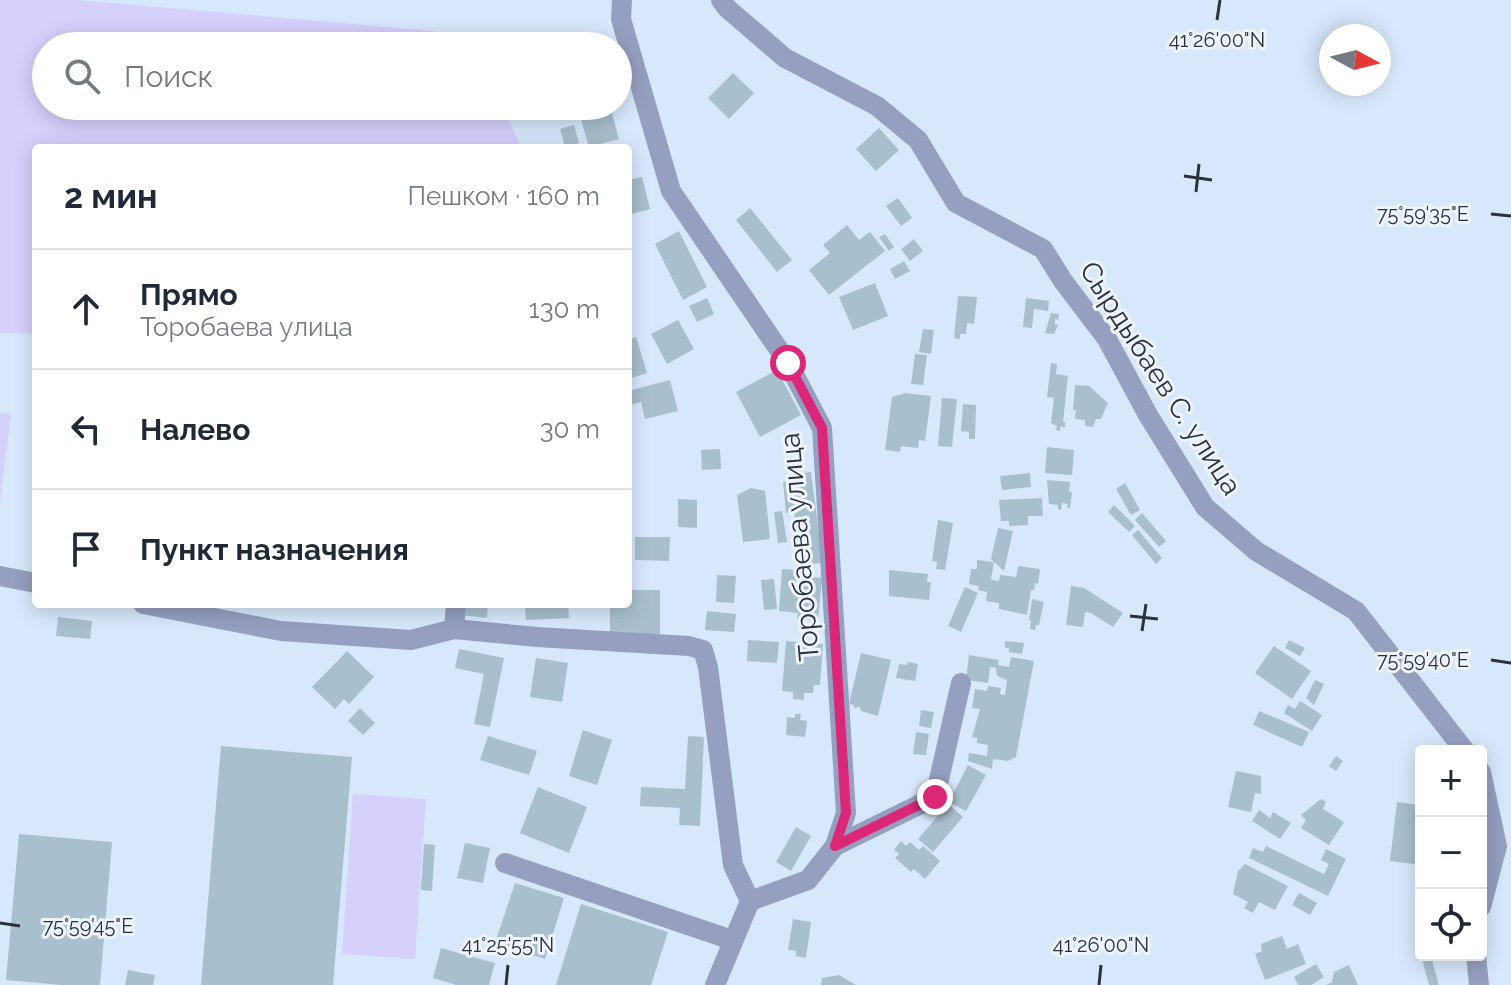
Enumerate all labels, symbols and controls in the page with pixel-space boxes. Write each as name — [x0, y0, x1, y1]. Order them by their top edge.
north arrow — [1319, 24, 1391, 96]
text: 41°26'00"N — [1169, 28, 1265, 52]
search box — [32, 32, 632, 120]
icon: search — [60, 54, 104, 98]
text: Поиск — [124, 59, 213, 94]
text: 2 мин — [64, 176, 158, 216]
text: Пешком · 160 m — [407, 181, 600, 211]
text: 75°59'35"E — [1377, 202, 1469, 226]
street label: Сырдыбаев С. улица — [1073, 255, 1248, 501]
text: Прямо — [140, 277, 238, 312]
icon: ahead — [64, 287, 108, 331]
text: 130 m — [529, 294, 600, 324]
text: Торобаева улица — [140, 312, 353, 342]
route start — [770, 345, 806, 381]
icon: left — [64, 407, 108, 451]
text: Налево — [140, 412, 250, 447]
text: 30 m — [540, 414, 600, 444]
street label: Торобаева улица — [773, 431, 826, 663]
icon: arrive — [64, 527, 108, 571]
text: Пункт назначения — [140, 532, 409, 567]
text: 75°59'40"E — [1377, 648, 1469, 672]
map controls — [1415, 745, 1487, 961]
button: + — [1415, 745, 1487, 817]
route end — [917, 779, 953, 815]
button: − — [1415, 817, 1487, 889]
button: locate — [1415, 889, 1487, 961]
text: 75°59'45"E — [43, 914, 133, 938]
text: 41°25'55"N — [462, 933, 554, 957]
text: 41°26'00"N — [1053, 933, 1149, 957]

